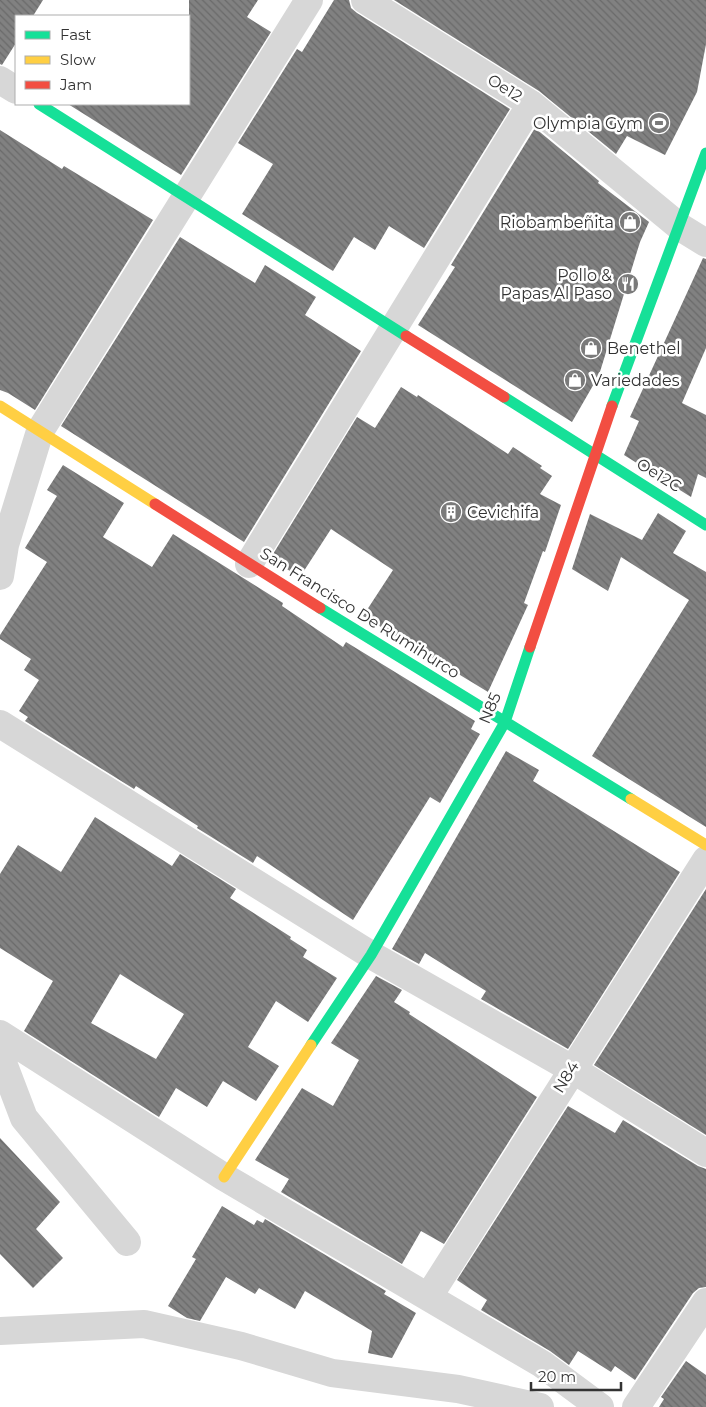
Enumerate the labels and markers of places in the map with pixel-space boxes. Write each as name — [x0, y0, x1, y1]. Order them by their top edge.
sports icon: Olympia Gym — [647, 111, 671, 135]
place label: Olympia Gym — [533, 114, 643, 133]
shop icon: Riobambeñita — [618, 210, 642, 234]
place label: Riobambeñita — [500, 213, 614, 232]
place label: Pollo & Papas Al Paso — [501, 266, 612, 303]
restaurant icon: Pollo & Papas Al Paso — [616, 272, 640, 296]
shop icon: Benethel — [579, 336, 603, 360]
place label: Benethel — [607, 339, 681, 358]
shop icon: Variedades — [563, 368, 587, 392]
place label: Variedades — [591, 371, 680, 390]
building icon: Cevichifa — [439, 500, 463, 524]
place label: Cevichifa — [467, 503, 539, 522]

